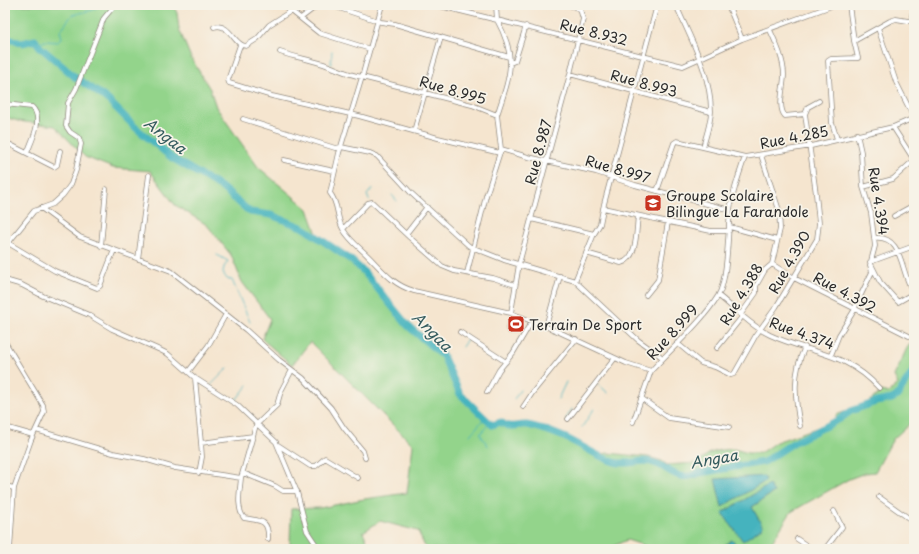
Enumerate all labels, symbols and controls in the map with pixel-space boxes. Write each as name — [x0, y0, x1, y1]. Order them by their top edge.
street label: Rue 8.932 — [558, 13, 630, 51]
street label: Rue 8.993 — [608, 64, 680, 102]
street label: Rue 8.995 — [417, 70, 489, 110]
water label: Angaa — [140, 111, 193, 159]
street label: Rue 8.987 — [519, 117, 557, 187]
street label: Rue 4.285 — [758, 120, 830, 154]
street label: Rue 8.997 — [583, 150, 653, 188]
street label: Rue 4.394 — [863, 165, 895, 237]
place label: Groupe Scolaire Bilingue La Farandole — [666, 185, 809, 222]
school or university icon: Groupe Scolaire Bilingue La Farandole — [643, 193, 663, 213]
street label: Rue 4.390 — [763, 226, 815, 298]
street label: Rue 4.388 — [714, 259, 768, 329]
street label: Rue 4.392 — [810, 267, 880, 317]
street label: Rue 8.999 — [641, 300, 703, 364]
water label: Angaa — [408, 306, 459, 357]
street label: Rue 4.374 — [766, 312, 838, 354]
sports icon: Terrain De Sport — [506, 314, 526, 334]
place label: Terrain De Sport — [529, 314, 642, 335]
water label: Angaa — [688, 442, 741, 474]

